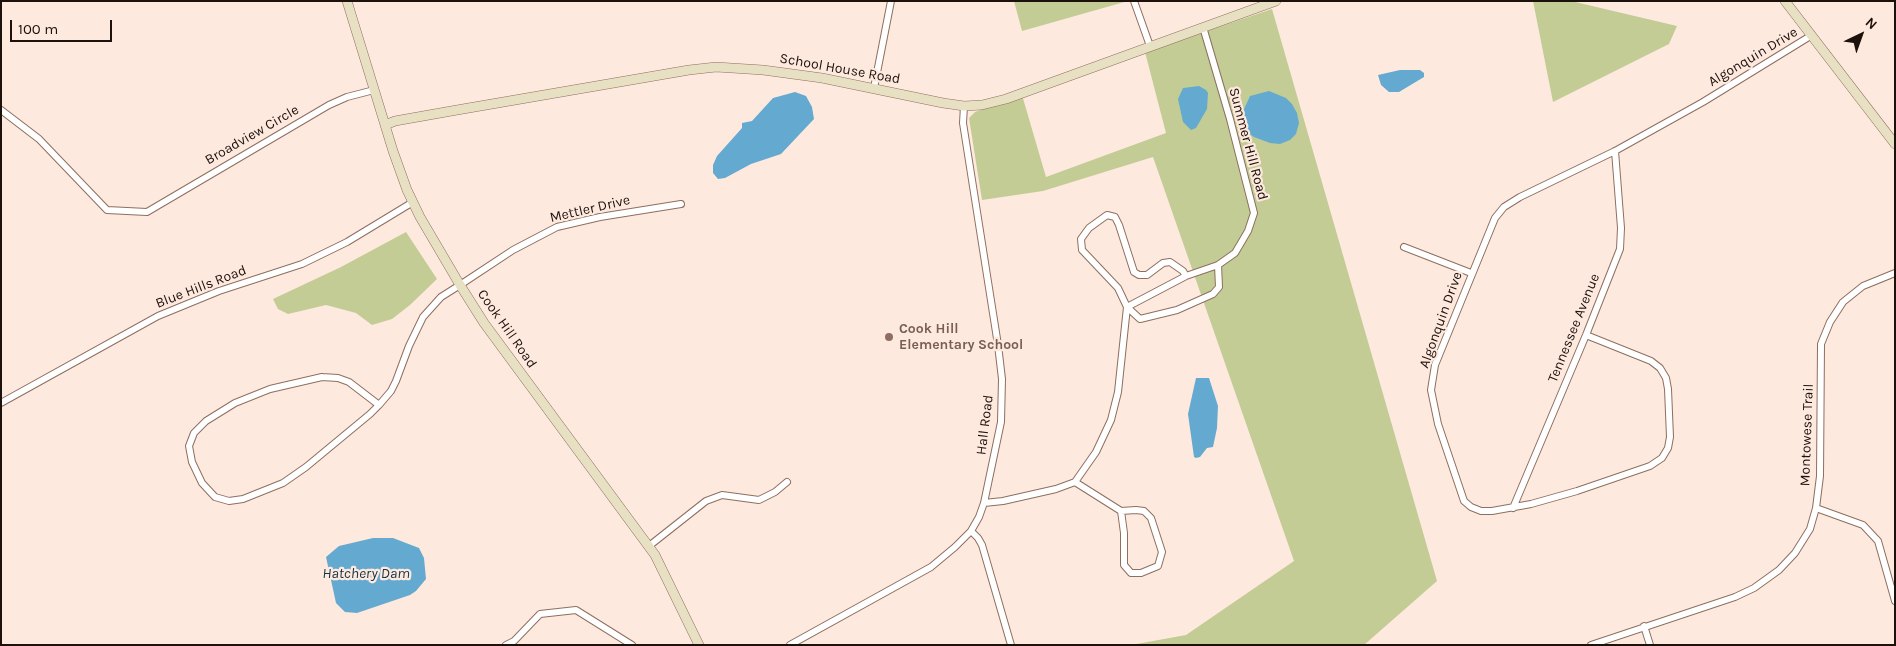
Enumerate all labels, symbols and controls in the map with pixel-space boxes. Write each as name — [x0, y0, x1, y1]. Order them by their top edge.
scale bar — [12, 10, 115, 42]
north arrow — [1836, 10, 1886, 60]
text: N — [1862, 14, 1881, 33]
text: 100 m — [18, 20, 58, 38]
street label: Algonquin Drive — [1705, 24, 1801, 90]
street label: School House Road — [778, 50, 902, 88]
street label: Summer Hill Road — [1225, 86, 1271, 202]
street label: Broadview Circle — [202, 101, 302, 169]
street label: Mettler Drive — [548, 192, 632, 226]
street label: Blue Hills Road — [153, 262, 249, 312]
street label: Algonquin Drive — [1416, 270, 1466, 370]
street label: Tennessee Avenue — [1545, 271, 1603, 385]
street label: Cook Hill Road — [474, 286, 540, 372]
place label: Cook Hill Elementary School — [899, 321, 1023, 354]
marker: Cook Hill Elementary School — [883, 331, 895, 343]
street label: Montowese Trail — [1797, 383, 1817, 487]
street label: Hall Road — [973, 394, 997, 456]
water label: Hatchery Dam — [322, 565, 410, 583]

